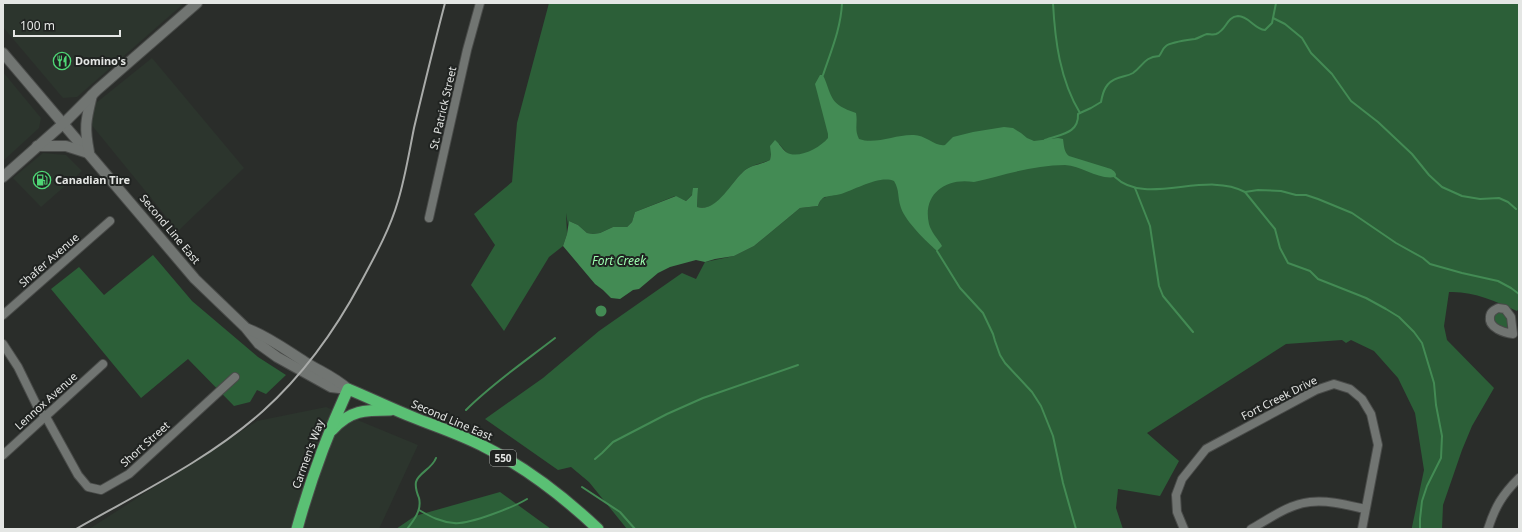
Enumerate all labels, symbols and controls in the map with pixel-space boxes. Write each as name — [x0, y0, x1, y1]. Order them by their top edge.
scale bar — [14, 12, 120, 38]
text: 100 m — [20, 17, 55, 34]
restaurant icon: Domino's — [52, 51, 72, 71]
place label: Domino's — [75, 53, 126, 68]
street label: St. Patrick Street — [426, 65, 459, 151]
fuel station icon: Canadian Tire — [32, 170, 52, 190]
place label: Canadian Tire — [55, 172, 131, 187]
street label: Second Line East — [137, 191, 204, 267]
street label: Shafer Avenue — [15, 229, 82, 290]
water label: Fort Creek — [592, 252, 647, 269]
street label: Lennox Avenue — [11, 369, 80, 433]
street label: Fort Creek Drive — [1238, 372, 1319, 423]
street label: Second Line East — [409, 396, 495, 443]
street label: Short Street — [117, 417, 173, 470]
street label: Carmen's Way — [288, 417, 327, 491]
road number: 550 — [490, 450, 516, 466]

